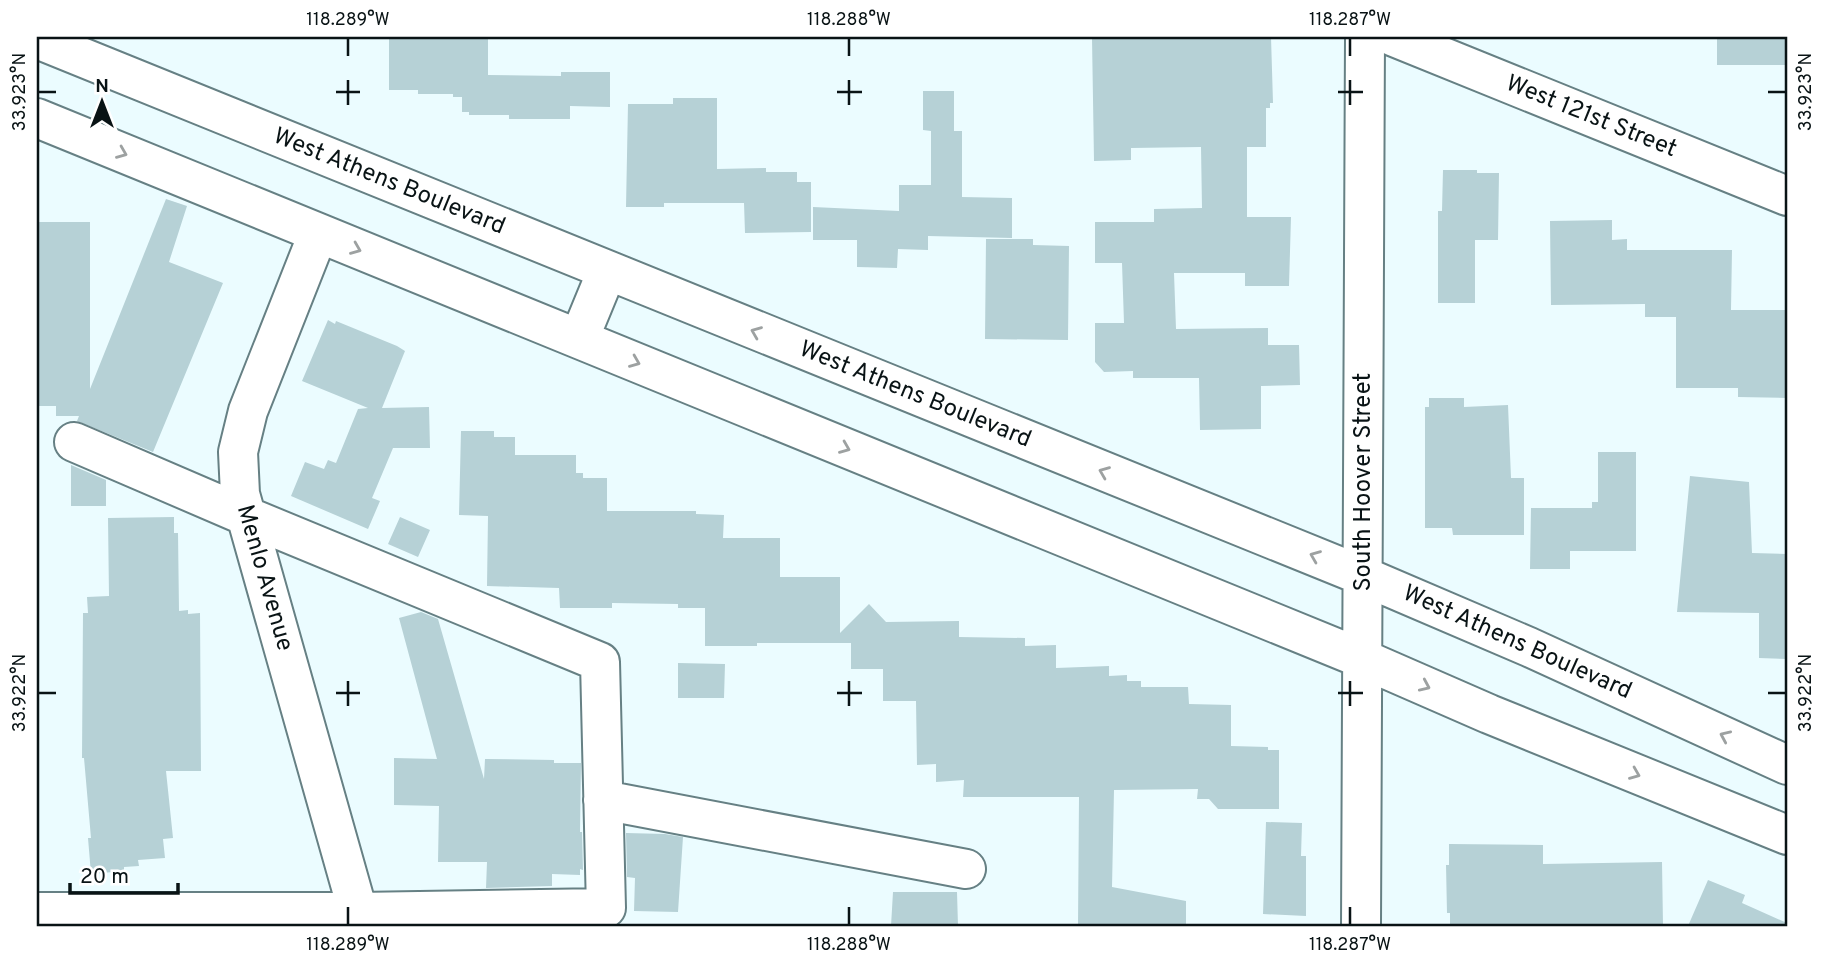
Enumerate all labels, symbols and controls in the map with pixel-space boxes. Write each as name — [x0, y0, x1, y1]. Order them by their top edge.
text: 118.289°W — [306, 9, 390, 32]
text: 118.288°W — [807, 9, 891, 32]
text: 118.287°W — [1309, 9, 1391, 32]
text: 33.923°N — [9, 53, 32, 131]
text: 33.923°N — [1795, 53, 1818, 131]
north arrow — [66, 66, 136, 136]
street label: West 121st Street — [1501, 69, 1681, 165]
text: N — [95, 75, 109, 99]
street label: West Athens Boulevard — [269, 122, 509, 242]
one-way arrow — [116, 145, 128, 159]
one-way arrow — [349, 241, 361, 255]
one-way arrow — [751, 326, 763, 340]
street label: West Athens Boulevard — [795, 335, 1035, 455]
one-way arrow — [628, 354, 640, 368]
street label: South Hoover Street — [1349, 373, 1379, 591]
one-way arrow — [838, 440, 851, 454]
one-way arrow — [1098, 466, 1110, 480]
street label: Menlo Avenue — [229, 501, 299, 655]
one-way arrow — [1310, 551, 1322, 565]
street label: West Athens Boulevard — [1398, 579, 1636, 707]
text: 33.922°N — [9, 654, 32, 732]
text: 33.922°N — [1795, 654, 1818, 732]
one-way arrow — [1418, 678, 1431, 692]
one-way arrow — [1720, 730, 1732, 744]
one-way arrow — [1629, 765, 1641, 779]
scale bar — [70, 851, 178, 895]
text: 20 m — [80, 864, 129, 891]
text: 118.289°W — [306, 934, 390, 957]
text: 118.288°W — [807, 934, 891, 957]
text: 118.287°W — [1309, 934, 1391, 957]

